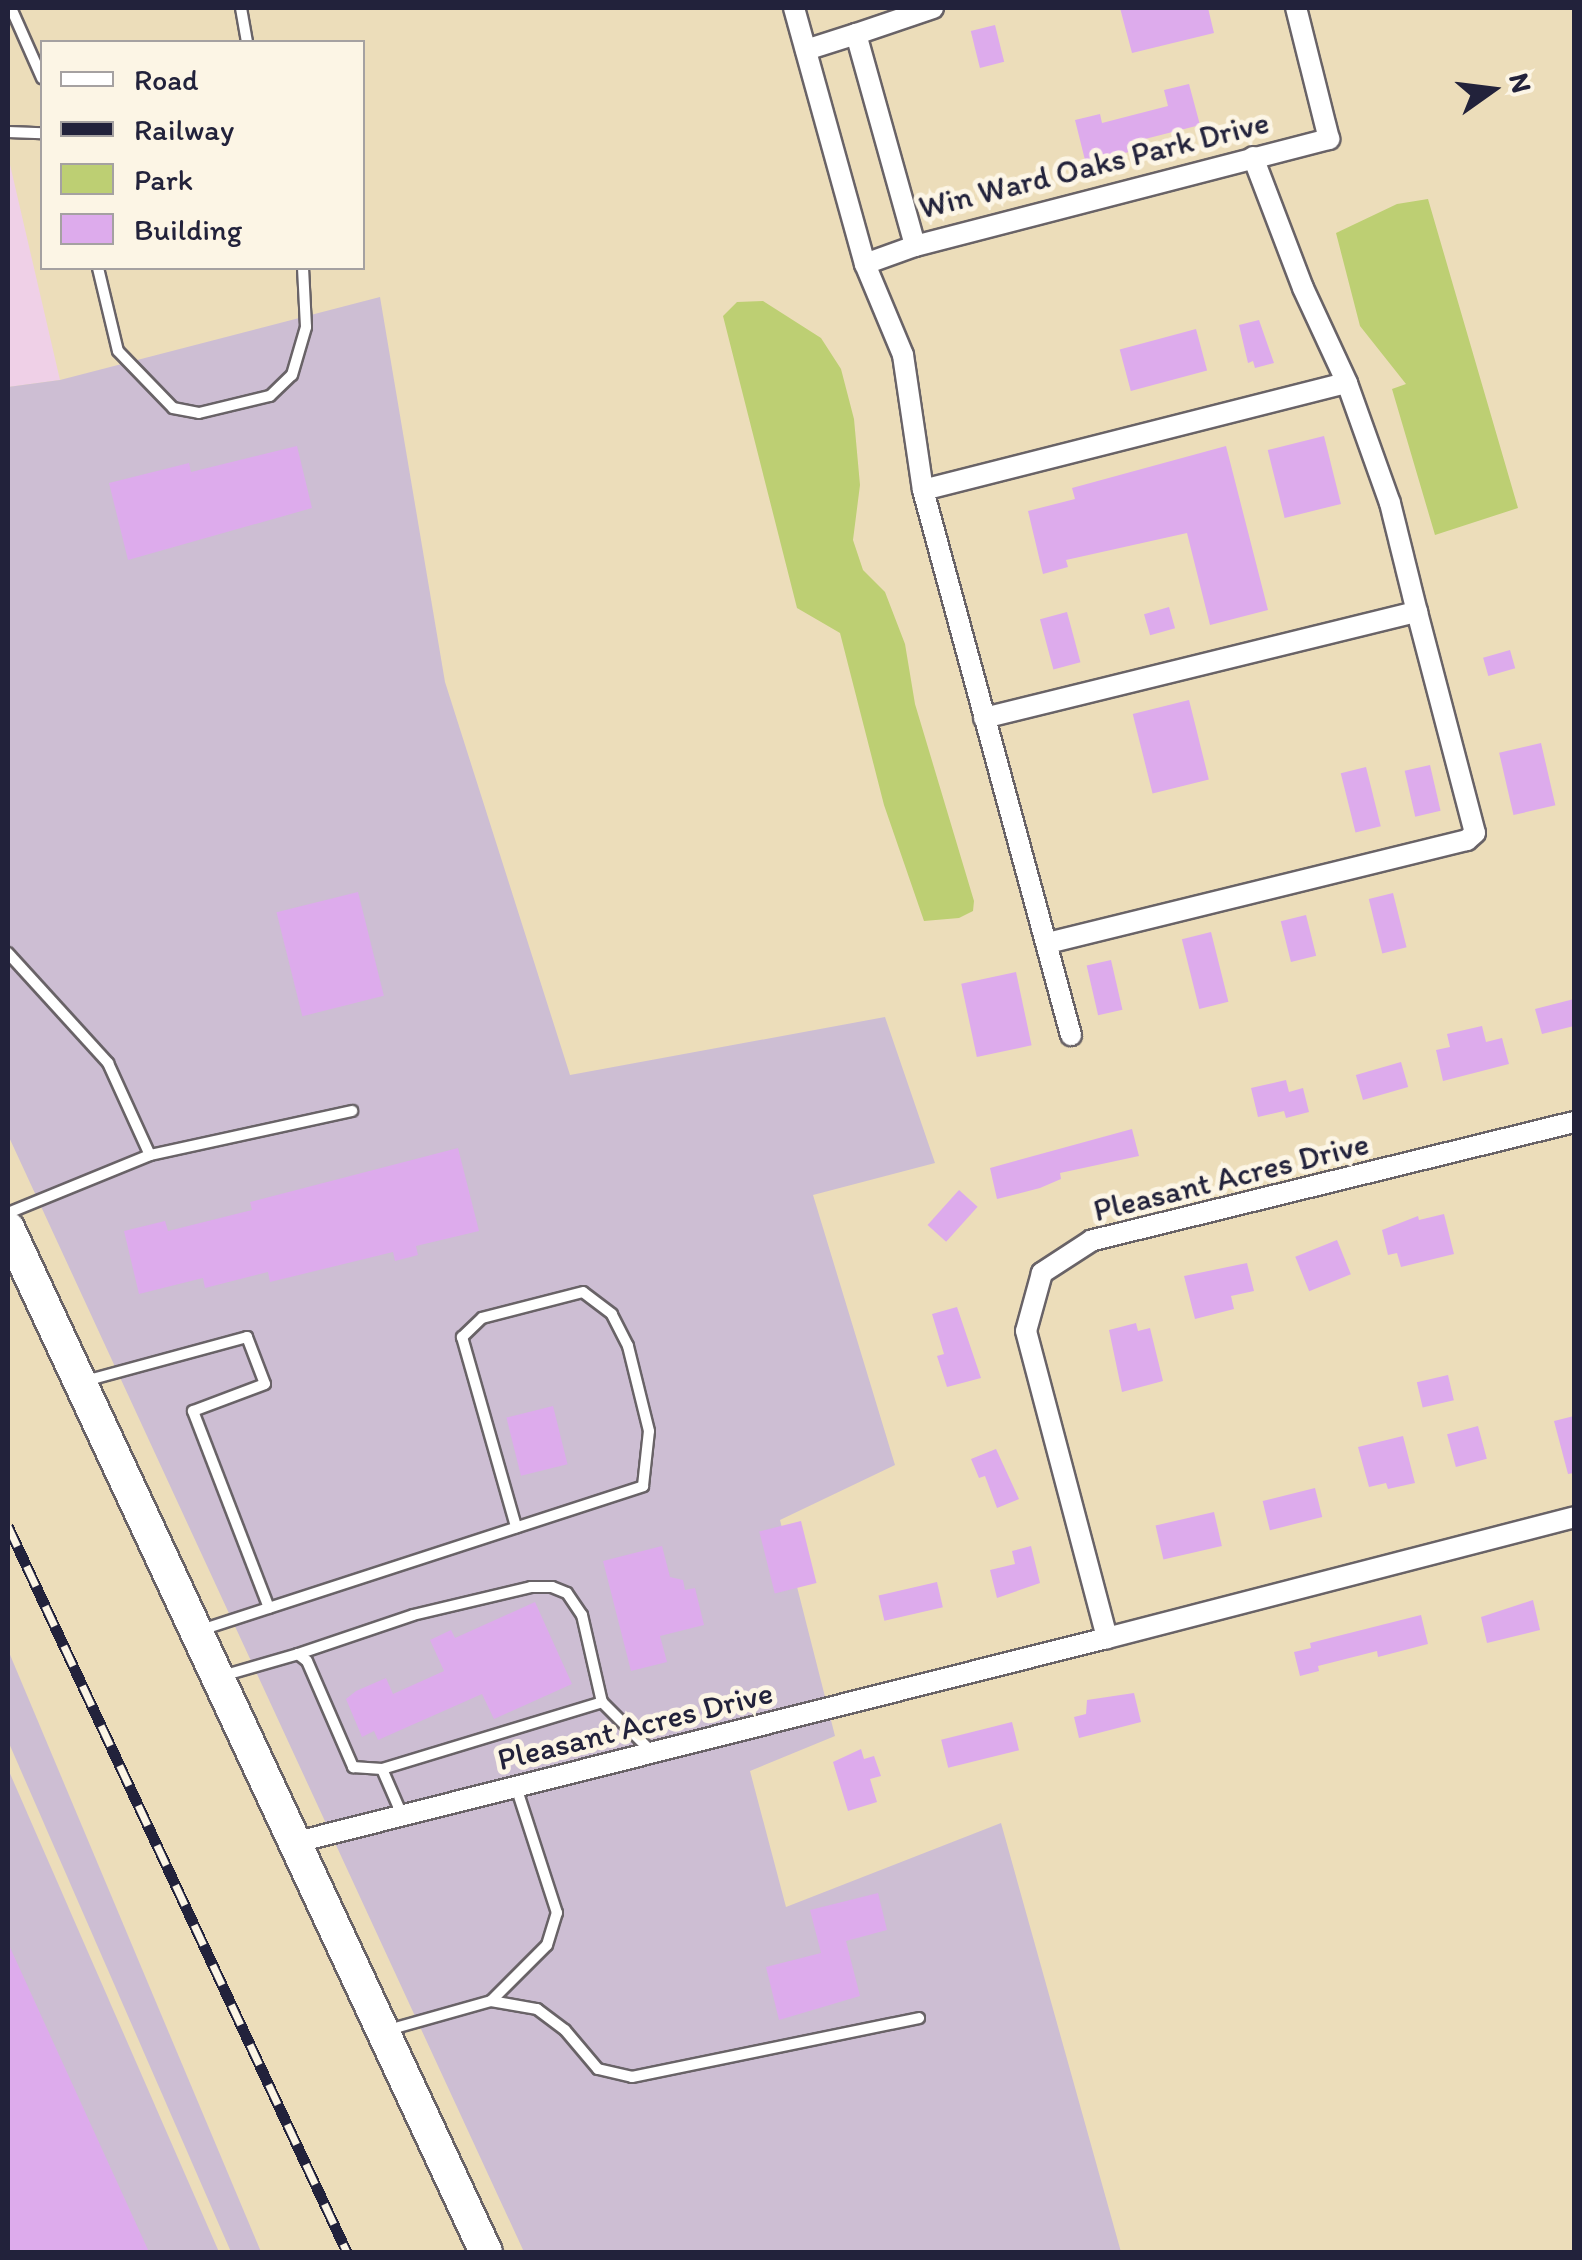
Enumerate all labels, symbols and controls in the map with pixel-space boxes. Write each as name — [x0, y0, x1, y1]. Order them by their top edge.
legend — [40, 40, 365, 270]
north arrow — [1442, 40, 1542, 140]
text: Road — [134, 61, 199, 98]
text: N — [1502, 69, 1540, 96]
street label: Win Ward Oaks Park Drive — [914, 103, 1274, 227]
text: Railway — [134, 111, 234, 148]
text: Park — [134, 161, 193, 198]
text: Building — [134, 211, 242, 248]
street label: Pleasant Acres Drive — [1089, 1124, 1373, 1230]
street label: Pleasant Acres Drive — [493, 1673, 777, 1779]

